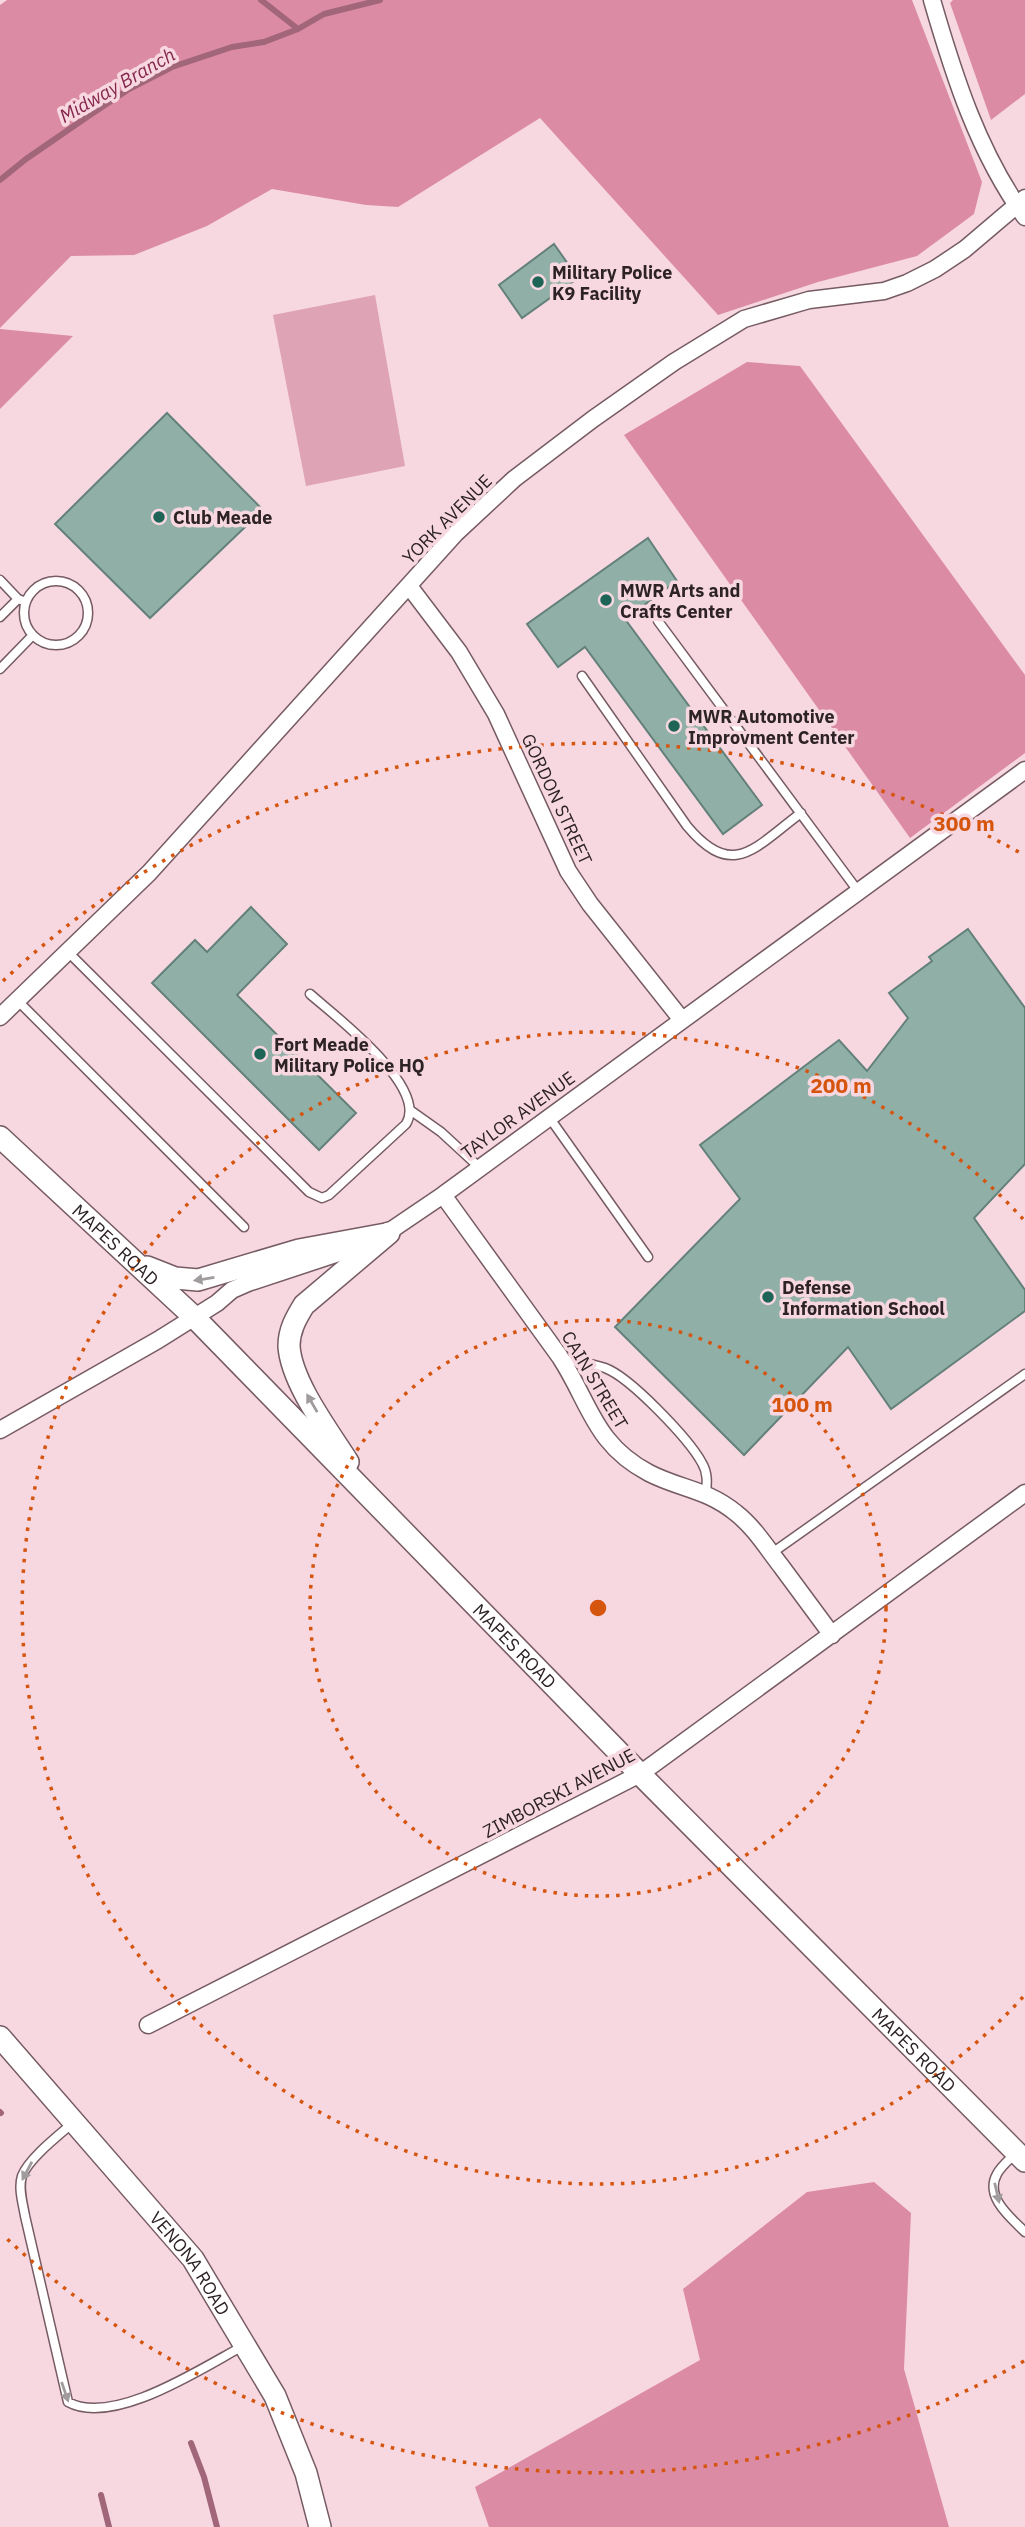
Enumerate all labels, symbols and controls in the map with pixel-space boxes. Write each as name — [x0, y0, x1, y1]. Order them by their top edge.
water label: Midway Branch — [55, 42, 179, 128]
place label: Military Police K9 Facility — [552, 261, 672, 305]
marker: Military Police K9 Facility — [530, 274, 546, 290]
street label: YORK AVENUE — [397, 469, 497, 569]
place label: Club Meade — [173, 506, 272, 529]
marker: Club Meade — [151, 509, 167, 525]
place label: MWR Arts and Crafts Center — [620, 579, 740, 623]
marker: MWR Arts and Crafts Center — [598, 592, 614, 608]
place label: MWR Automotive Improvment Center — [688, 705, 855, 749]
marker: MWR Automotive Improvment Center — [666, 718, 682, 734]
street label: GORDON STREET — [517, 730, 597, 868]
text: 300 m — [933, 809, 995, 837]
place label: Fort Meade Military Police HQ — [274, 1033, 425, 1077]
marker: Fort Meade Military Police HQ — [252, 1046, 268, 1062]
street label: TAYLOR AVENUE — [457, 1066, 579, 1164]
text: 200 m — [810, 1071, 872, 1099]
street label: MAPES ROAD — [68, 1199, 164, 1290]
one-way arrow — [193, 1273, 215, 1284]
place label: Defense Information School — [782, 1276, 945, 1320]
marker: Defense Information School — [760, 1289, 776, 1305]
street label: CAIN STREET — [557, 1327, 633, 1433]
text: 100 m — [771, 1390, 833, 1418]
one-way arrow — [306, 1393, 318, 1413]
centre of rings — [586, 1596, 610, 1620]
street label: MAPES ROAD — [468, 1598, 561, 1693]
street label: ZIMBORSKI AVENUE — [479, 1743, 639, 1843]
street label: MAPES ROAD — [867, 2003, 961, 2097]
one-way arrow — [22, 2161, 34, 2181]
one-way arrow — [992, 2183, 1003, 2205]
street label: VENONA ROAD — [145, 2206, 235, 2319]
one-way arrow — [60, 2381, 71, 2402]

